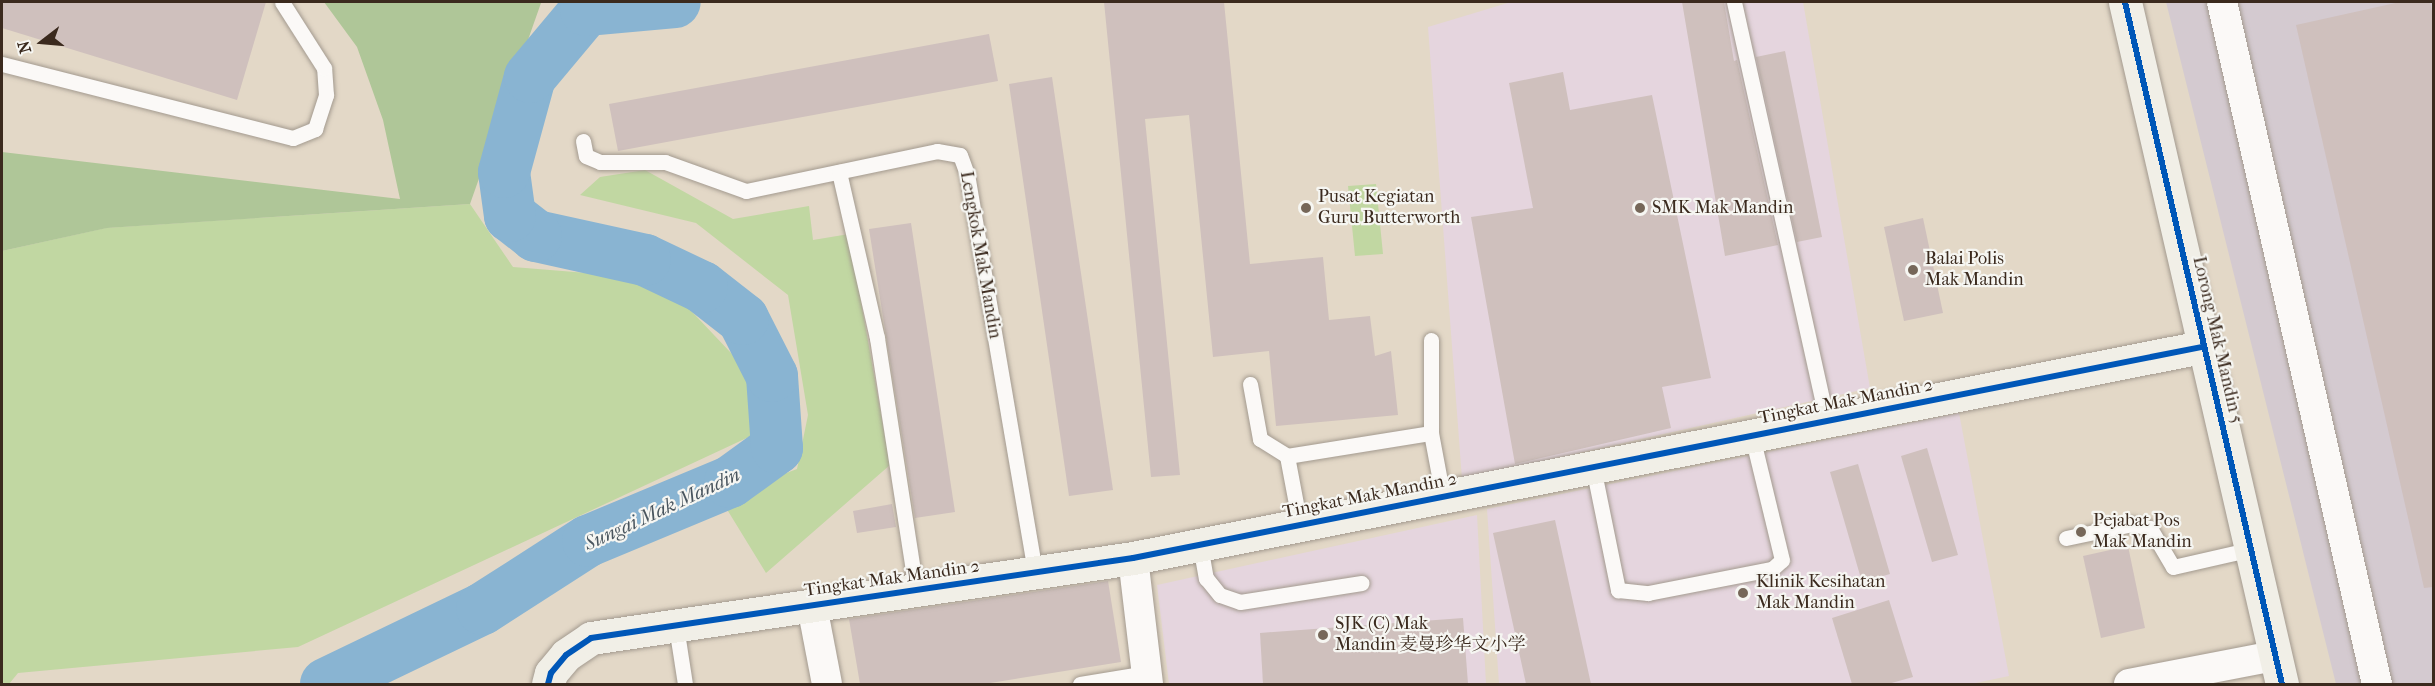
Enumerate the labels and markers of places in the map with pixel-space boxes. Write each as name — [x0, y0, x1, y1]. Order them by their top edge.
place label: Pusat Kegiatan Guru Butterworth — [1318, 187, 1460, 230]
place label: SMK Mak Mandin — [1652, 197, 1793, 219]
marker: Pusat Kegiatan Guru Butterworth — [1299, 201, 1313, 215]
marker: SMK Mak Mandin — [1633, 201, 1647, 215]
place label: Balai Polis Mak Mandin — [1925, 249, 2024, 292]
marker: Balai Polis Mak Mandin — [1906, 263, 1920, 277]
place label: Pejabat Pos Mak Mandin — [2093, 511, 2192, 554]
marker: Pejabat Pos Mak Mandin — [2074, 525, 2088, 539]
place label: Klinik Kesihatan Mak Mandin — [1756, 572, 1886, 614]
marker: Klinik Kesihatan Mak Mandin — [1734, 584, 1752, 602]
place label: SJK (C) Mak Mandin 麦曼珍华文小学 — [1335, 614, 1526, 656]
marker: SJK (C) Mak Mandin 麦曼珍华文小学 — [1316, 628, 1330, 642]

